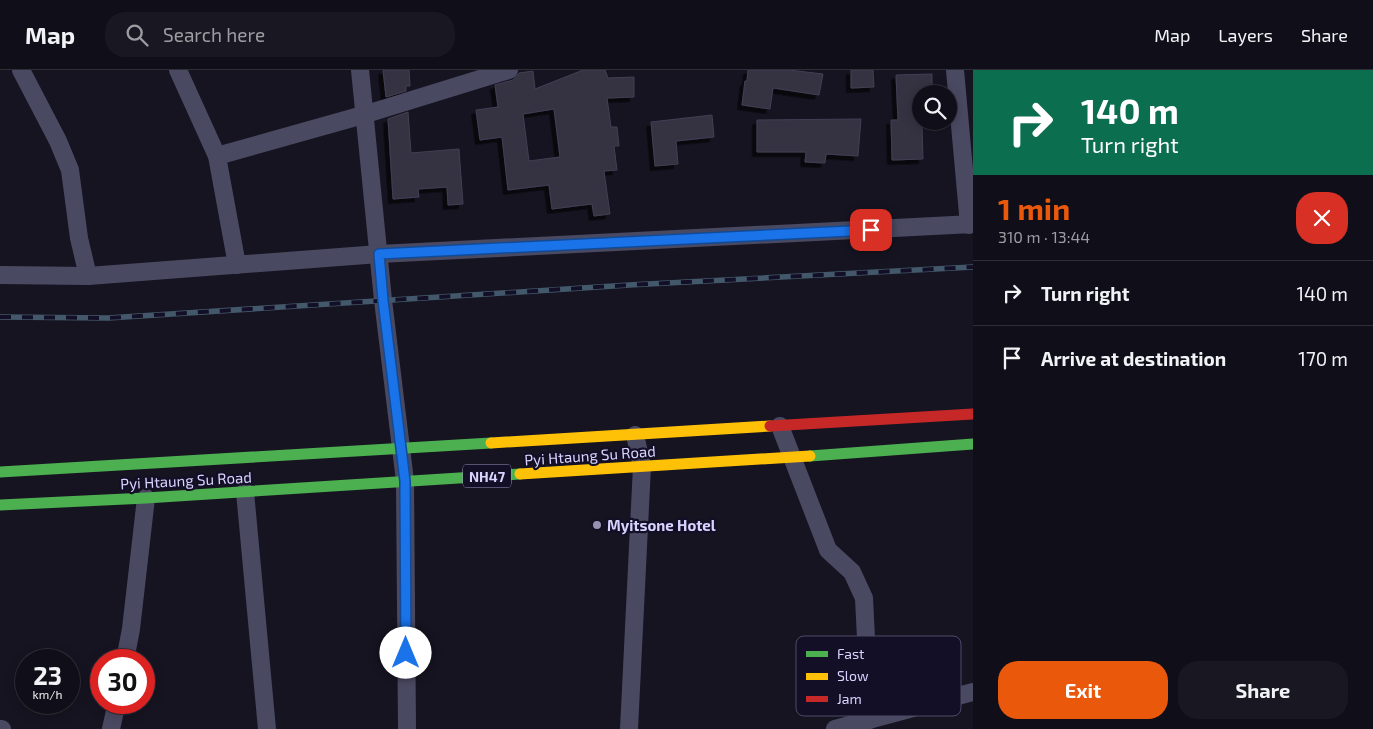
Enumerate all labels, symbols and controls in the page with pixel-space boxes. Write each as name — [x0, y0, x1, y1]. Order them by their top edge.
search box — [105, 12, 455, 57]
text: Map — [25, 20, 75, 49]
icon: search — [123, 21, 151, 49]
text: Search here — [163, 23, 265, 46]
text: Map — [1154, 24, 1190, 46]
text: Layers — [1218, 24, 1273, 46]
text: Share — [1301, 24, 1348, 46]
map controls — [912, 85, 957, 130]
button: search — [912, 85, 957, 130]
text: 140 m — [1081, 89, 1179, 131]
icon: right — [998, 90, 1063, 155]
text: Turn right — [1081, 131, 1179, 157]
text: 1 min — [998, 190, 1070, 226]
button: close — [1296, 192, 1348, 244]
pin — [850, 209, 892, 251]
icon: arrive — [857, 216, 885, 244]
text: 310 m · 13:44 — [998, 227, 1090, 246]
icon: right — [998, 279, 1026, 307]
text: Turn right — [1041, 282, 1129, 305]
text: 140 m — [1296, 282, 1348, 305]
icon: arrive — [998, 344, 1026, 372]
text: Arrive at destination — [1041, 347, 1226, 370]
text: 170 m — [1298, 347, 1348, 370]
street label: Pyi Htaung Su Road — [524, 441, 656, 469]
road number: NH47 — [463, 464, 511, 488]
street label: Pyi Htaung Su Road — [120, 468, 252, 492]
place label: Myitsone Hotel — [607, 516, 716, 535]
marker: Myitsone Hotel — [591, 519, 603, 531]
position arrow — [379, 626, 431, 678]
legend — [796, 636, 961, 716]
text: Fast — [837, 645, 864, 662]
speed limit sign: 30 — [90, 649, 155, 714]
text: 23 — [33, 660, 62, 690]
button: Exit — [998, 661, 1168, 719]
button: Share — [1178, 661, 1348, 719]
text: Slow — [837, 667, 869, 684]
text: km/h — [33, 687, 62, 701]
text: Jam — [837, 690, 862, 707]

